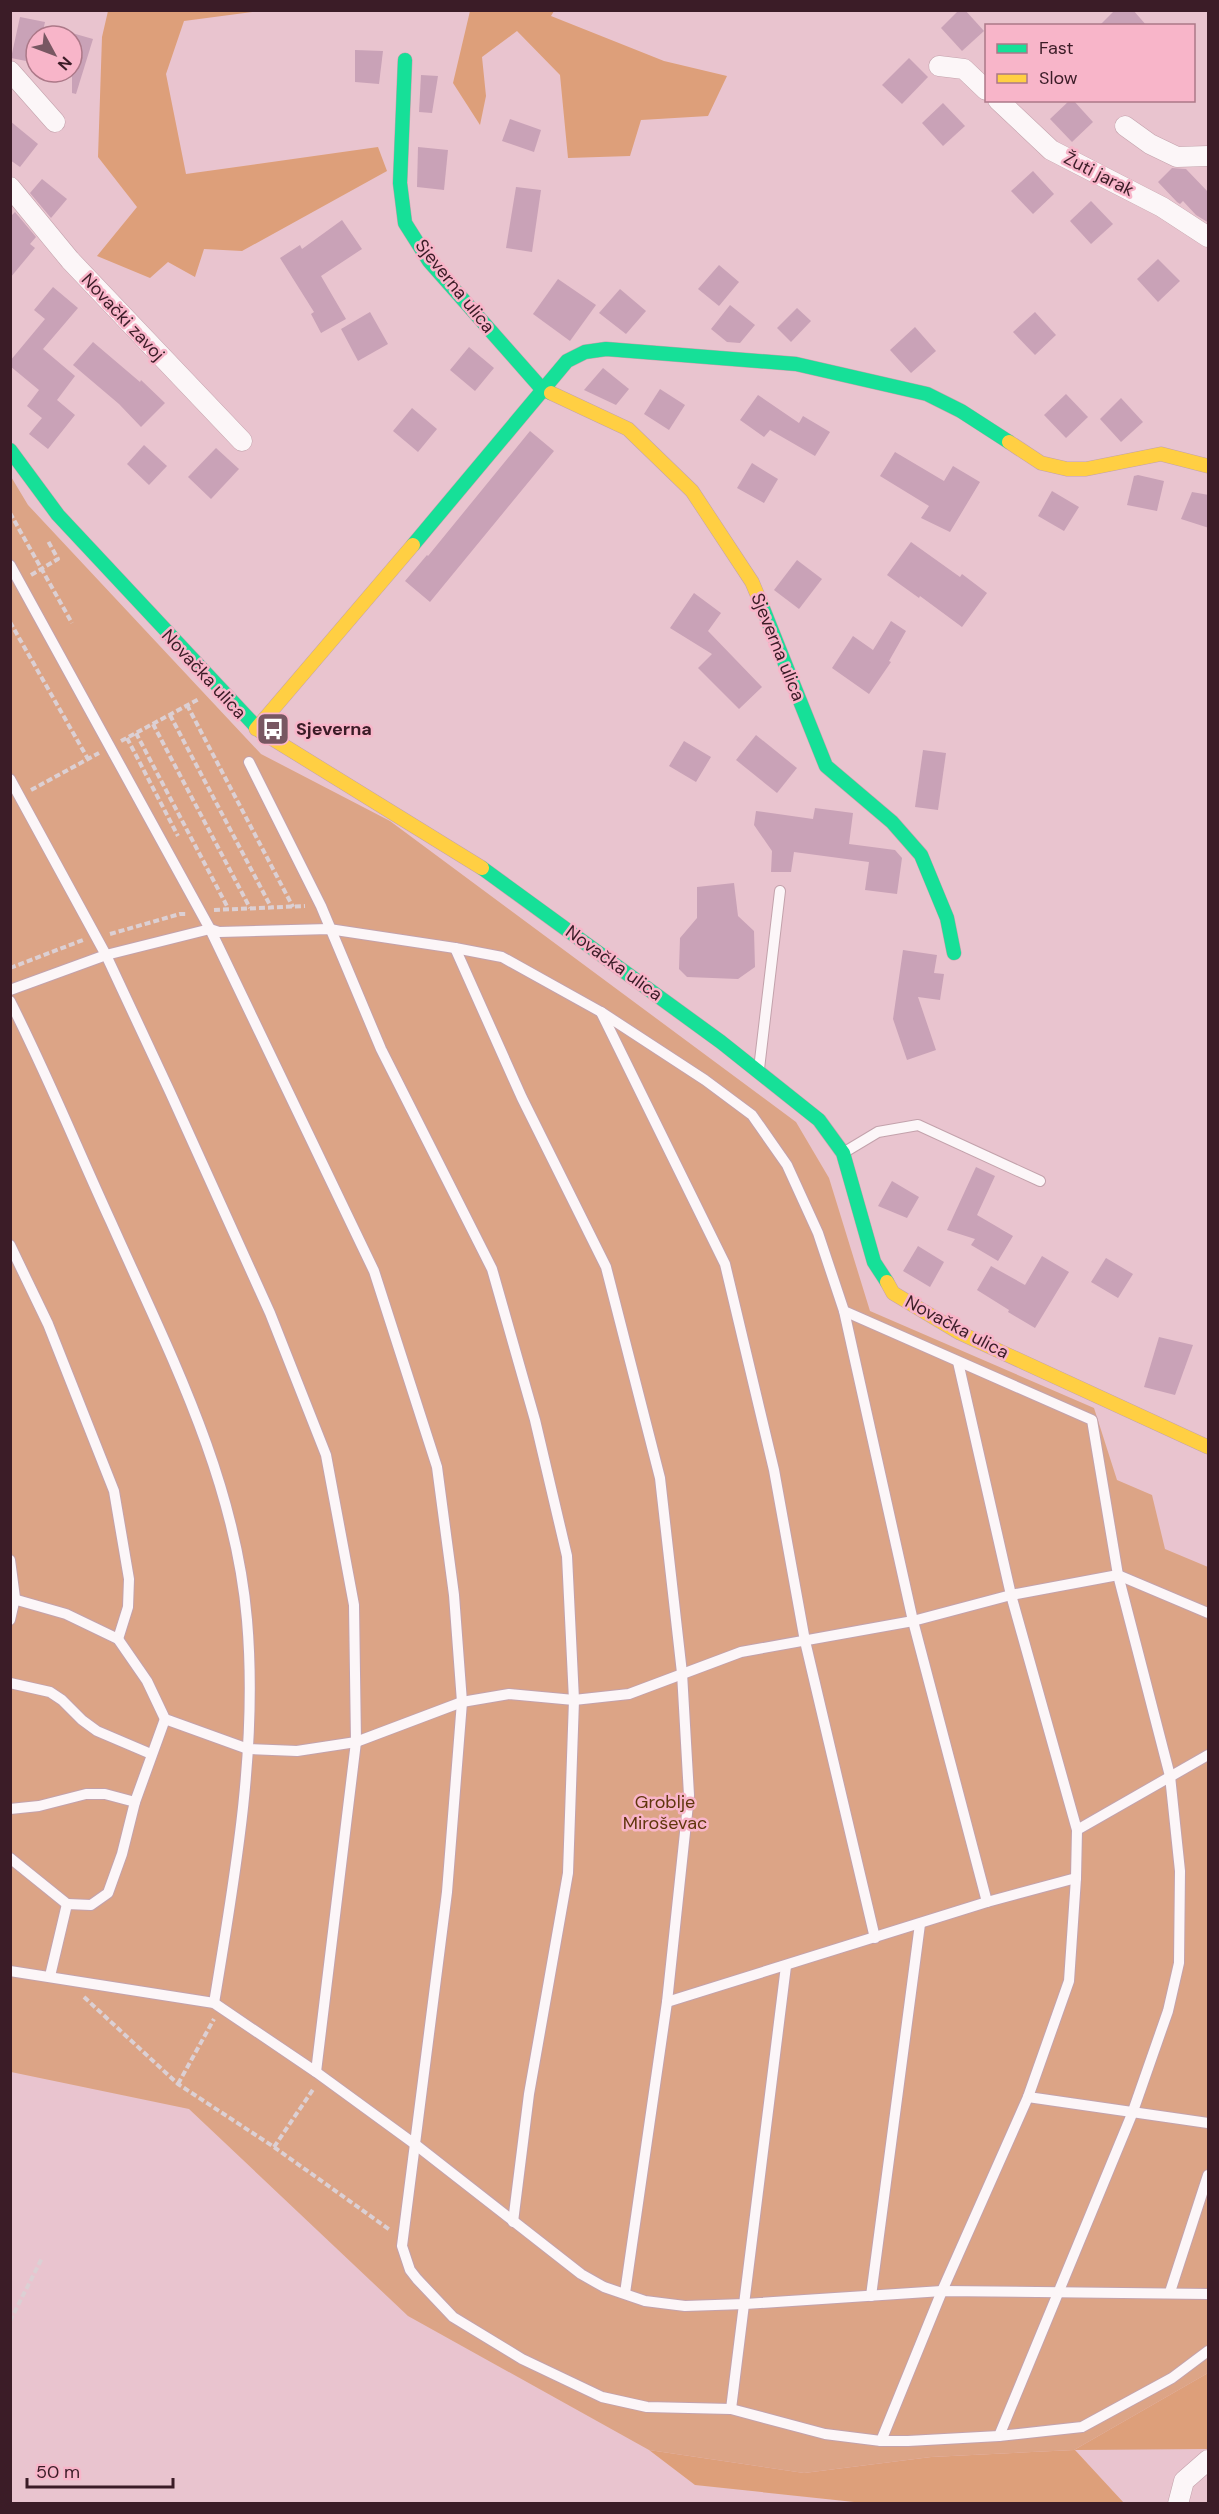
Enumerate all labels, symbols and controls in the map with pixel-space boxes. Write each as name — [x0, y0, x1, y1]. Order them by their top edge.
north arrow — [24, 24, 84, 84]
legend — [985, 24, 1195, 102]
text: Fast — [1039, 36, 1074, 60]
text: N — [53, 52, 77, 75]
text: Slow — [1039, 66, 1078, 90]
street label: Žuti jarak — [1060, 146, 1138, 202]
street label: Sjeverna ulica — [410, 234, 500, 338]
street label: Novački zavoj — [76, 268, 170, 366]
street label: Sjeverna ulica — [745, 590, 811, 704]
street label: Novačka ulica — [156, 624, 252, 724]
bus stop icon: Sjeverna — [255, 711, 291, 747]
place label: Sjeverna — [296, 717, 372, 741]
street label: Novačka ulica — [561, 920, 667, 1006]
street label: Novačka ulica — [901, 1290, 1013, 1364]
park label: Groblje Miroševac — [623, 1790, 707, 1835]
scale bar — [27, 2451, 172, 2489]
text: 50 m — [36, 2460, 80, 2484]

